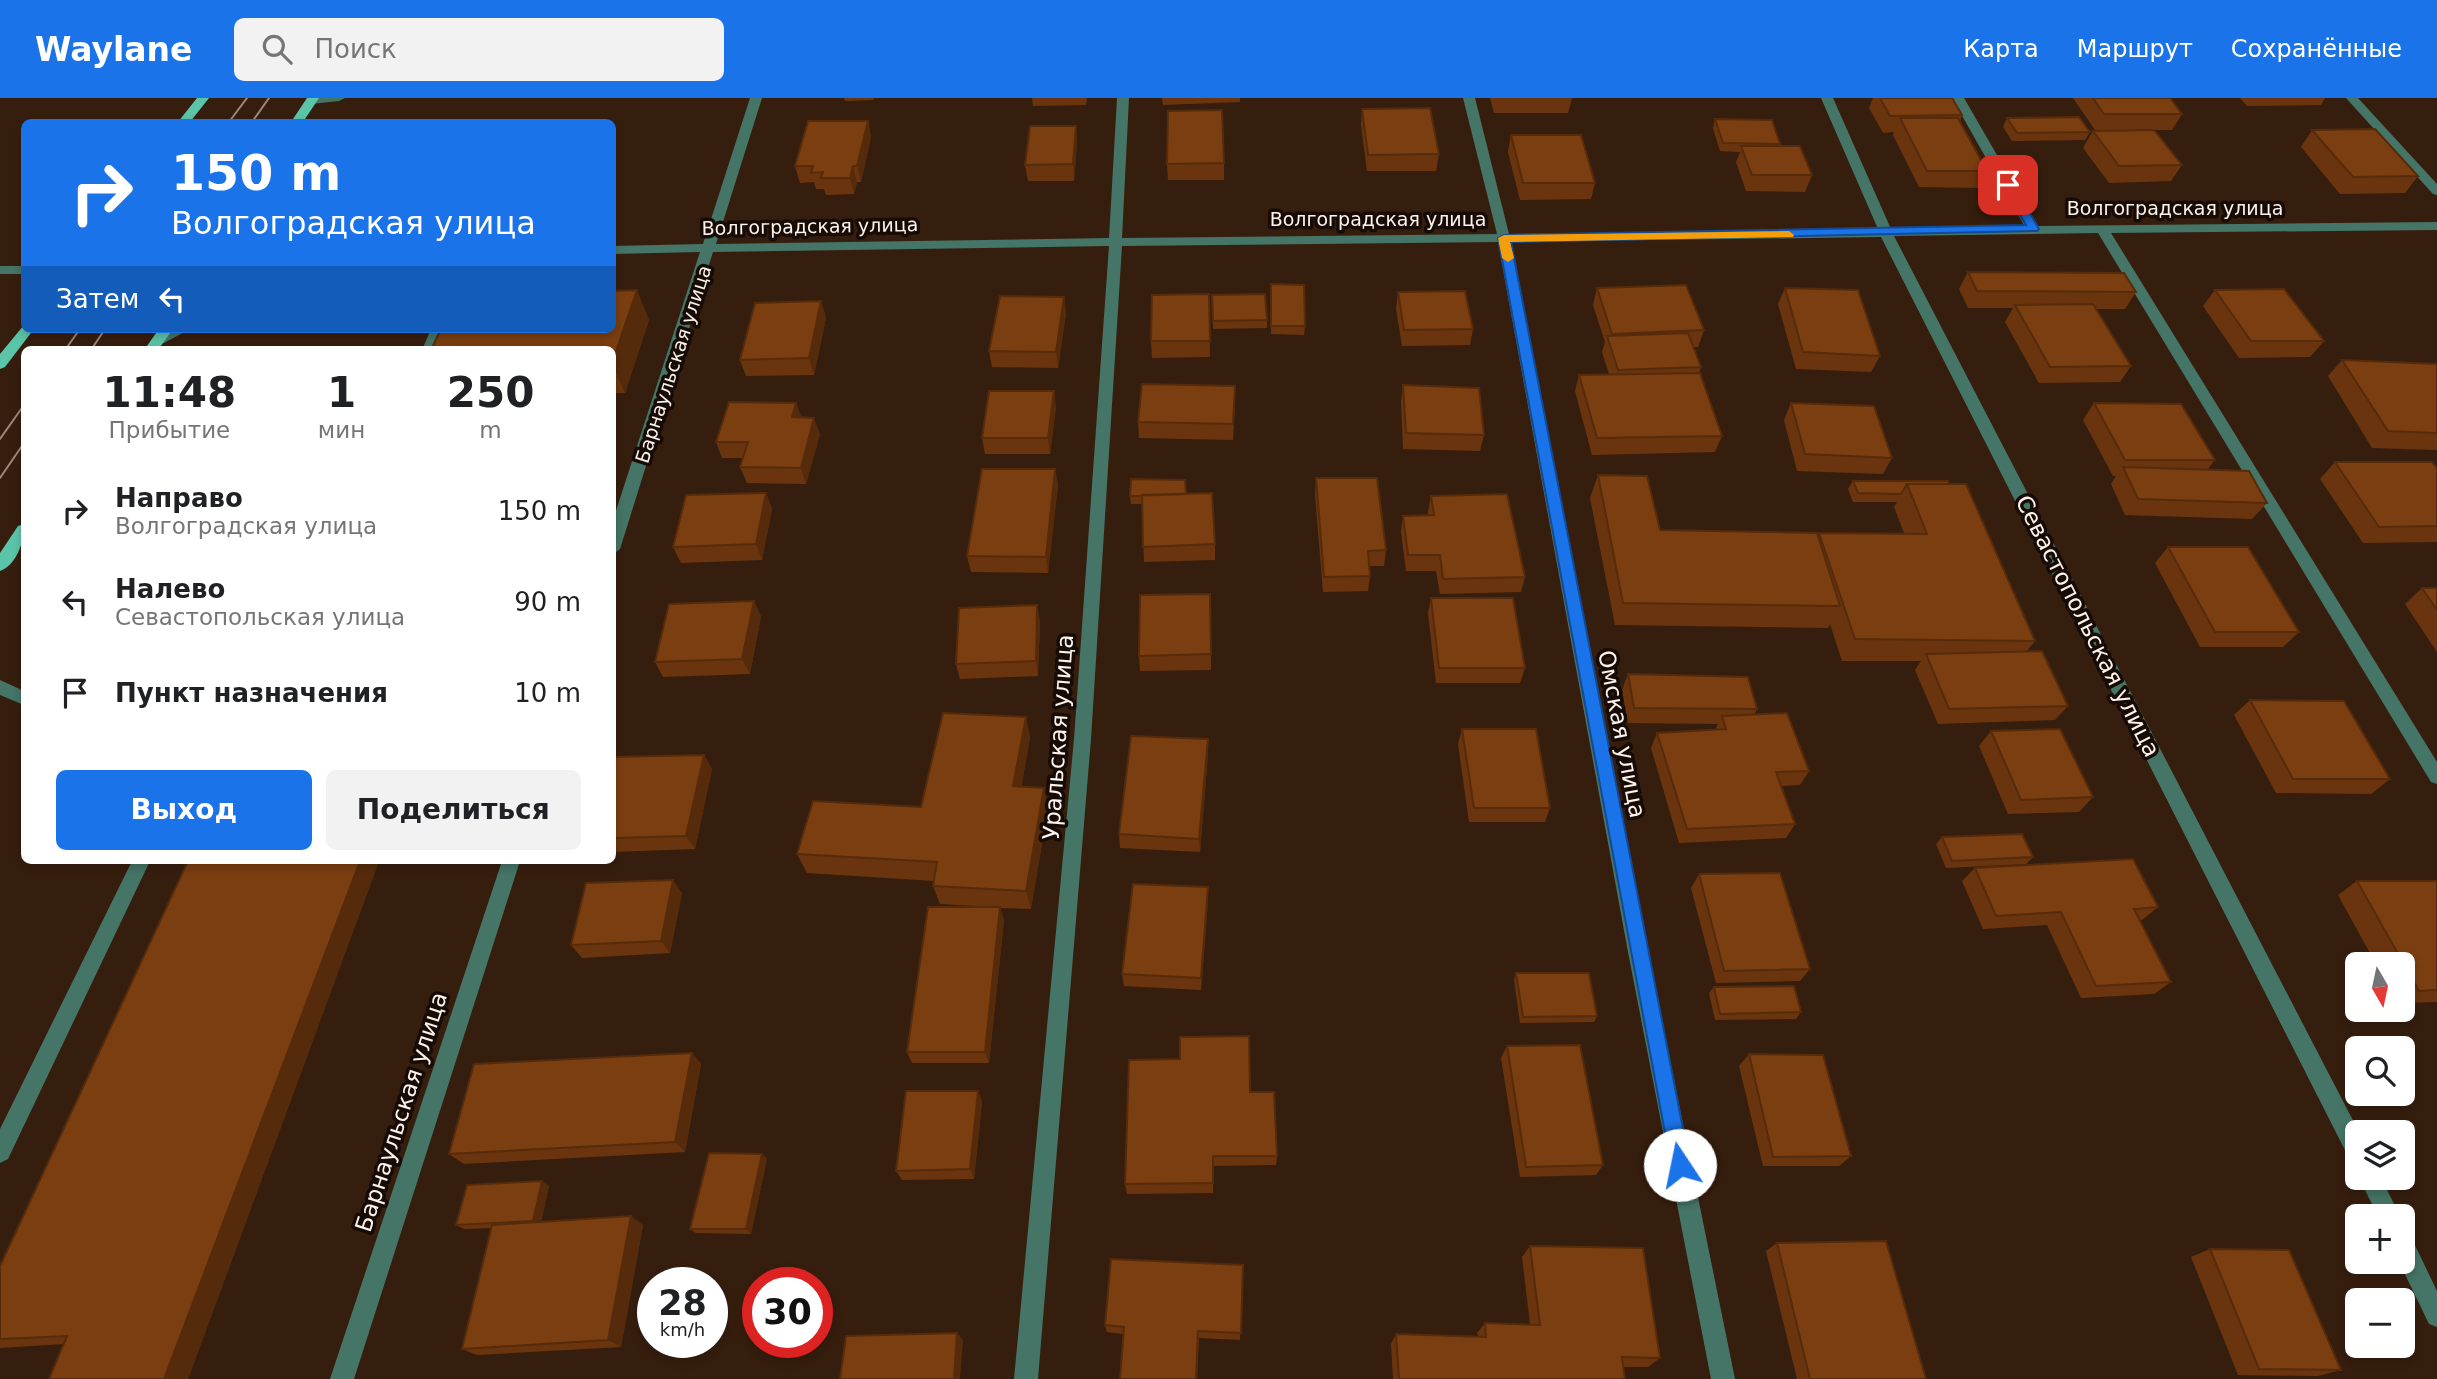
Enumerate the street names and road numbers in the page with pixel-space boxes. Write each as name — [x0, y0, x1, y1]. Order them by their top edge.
street label: Волгоградская улица — [2067, 197, 2283, 219]
street label: Волгоградская улица — [1270, 208, 1486, 230]
street label: Волгоградская улица — [702, 213, 918, 239]
street label: Барнаульская улица — [631, 262, 715, 466]
street label: Севастопольская улица — [2011, 491, 2165, 761]
street label: Уральская улица — [1038, 633, 1078, 841]
street label: Омская улица — [1593, 648, 1651, 820]
street label: Барнаульская улица — [350, 989, 452, 1235]

